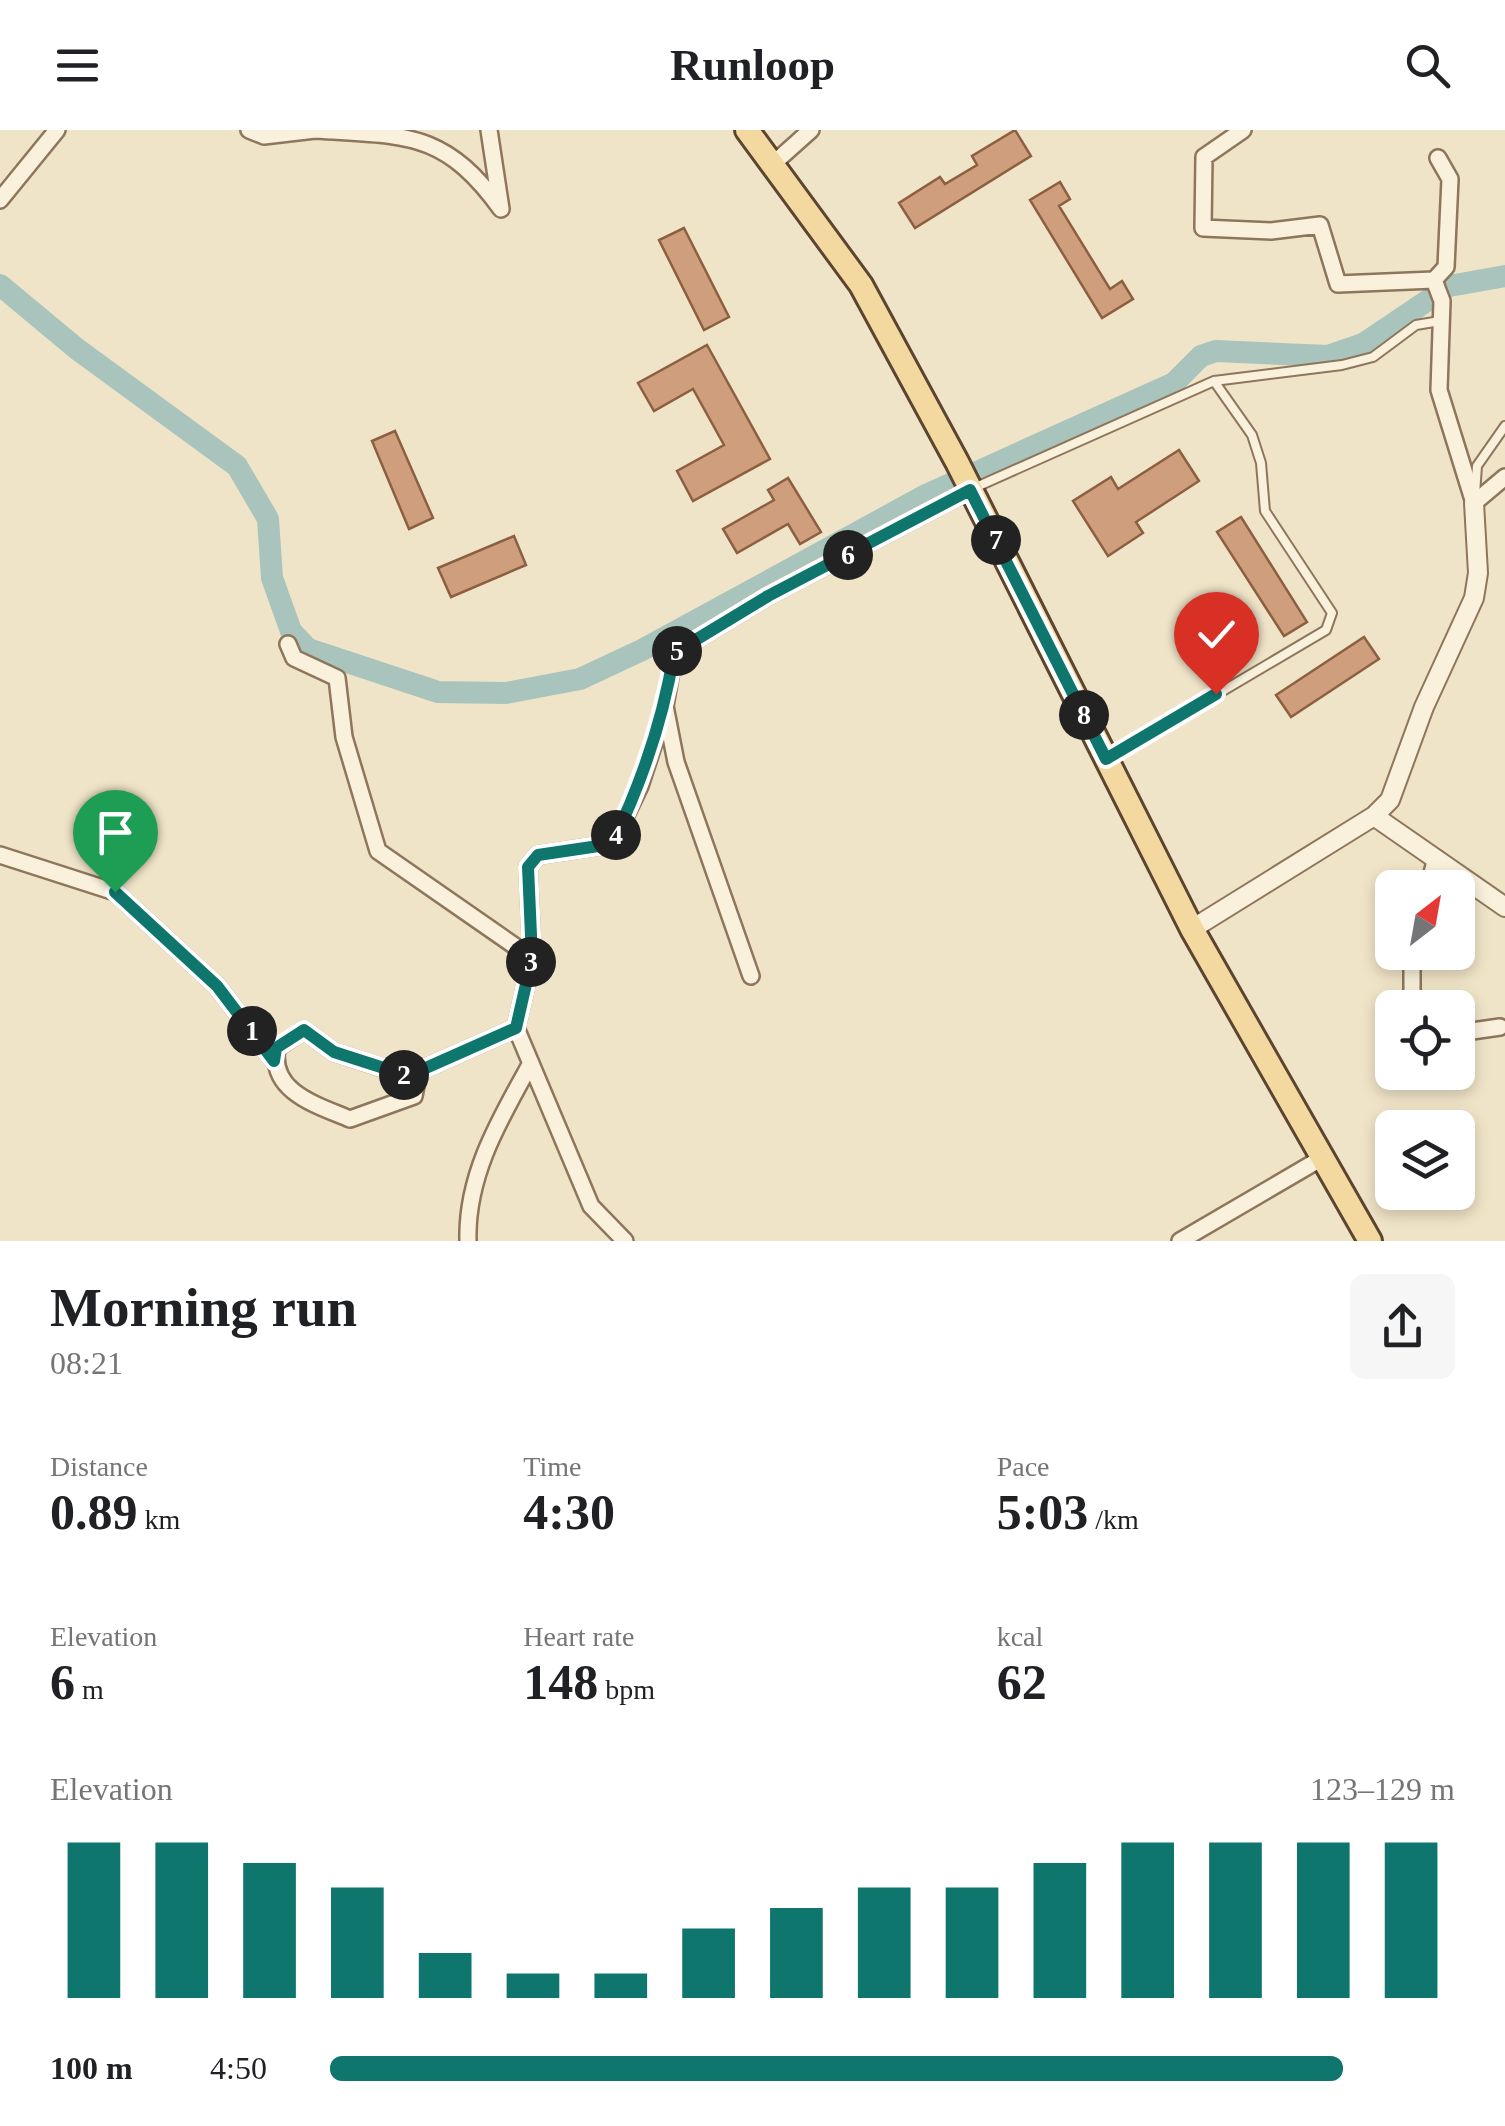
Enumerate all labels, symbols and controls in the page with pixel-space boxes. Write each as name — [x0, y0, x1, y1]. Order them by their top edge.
icon: menu — [50, 38, 105, 93]
icon: search — [1400, 38, 1455, 93]
text: Runloop — [670, 40, 835, 90]
pin: 7 — [971, 515, 1021, 565]
text: 7 — [989, 524, 1003, 555]
pin: 6 — [823, 530, 873, 580]
text: 6 — [841, 539, 855, 570]
pin — [1174, 592, 1259, 695]
icon: check — [1189, 607, 1244, 662]
pin: 5 — [652, 626, 702, 676]
text: 5 — [670, 635, 684, 666]
pin: 8 — [1059, 690, 1109, 740]
text: 8 — [1077, 699, 1091, 730]
pin — [73, 790, 158, 893]
icon: arrive — [88, 805, 143, 860]
pin: 4 — [591, 810, 641, 860]
text: 4 — [609, 819, 623, 850]
north arrow — [1375, 870, 1475, 970]
map controls — [1375, 870, 1475, 1210]
pin: 3 — [506, 937, 556, 987]
text: 3 — [524, 946, 538, 977]
button: locate — [1375, 990, 1475, 1090]
pin: 1 — [227, 1006, 277, 1056]
text: 1 — [245, 1015, 259, 1046]
pin: 2 — [379, 1050, 429, 1100]
text: 2 — [397, 1059, 411, 1090]
button: layers — [1375, 1110, 1475, 1210]
button: share — [1350, 1274, 1455, 1379]
text: Morning run — [50, 1277, 357, 1338]
text: 08:21 — [50, 1345, 123, 1381]
text: Distance — [50, 1451, 148, 1482]
text: Time — [523, 1451, 581, 1482]
text: Pace — [997, 1451, 1050, 1482]
text: 0.89 — [50, 1484, 138, 1540]
text: 4:30 — [523, 1484, 615, 1540]
text: 5:03 — [997, 1484, 1088, 1540]
text: km — [138, 1504, 180, 1535]
text: /km — [1088, 1504, 1139, 1535]
text: Elevation — [50, 1621, 157, 1652]
text: Heart rate — [523, 1621, 634, 1652]
text: kcal — [997, 1621, 1043, 1652]
text: 6 — [50, 1654, 75, 1710]
text: 148 — [523, 1654, 598, 1710]
text: 62 — [997, 1654, 1047, 1710]
text: m — [75, 1674, 104, 1705]
text: bpm — [598, 1674, 655, 1705]
text: Elevation — [50, 1771, 173, 1807]
text: 123–129 m — [1310, 1771, 1455, 1807]
text: 100 m — [50, 2050, 133, 2086]
text: 4:50 — [210, 2050, 267, 2086]

